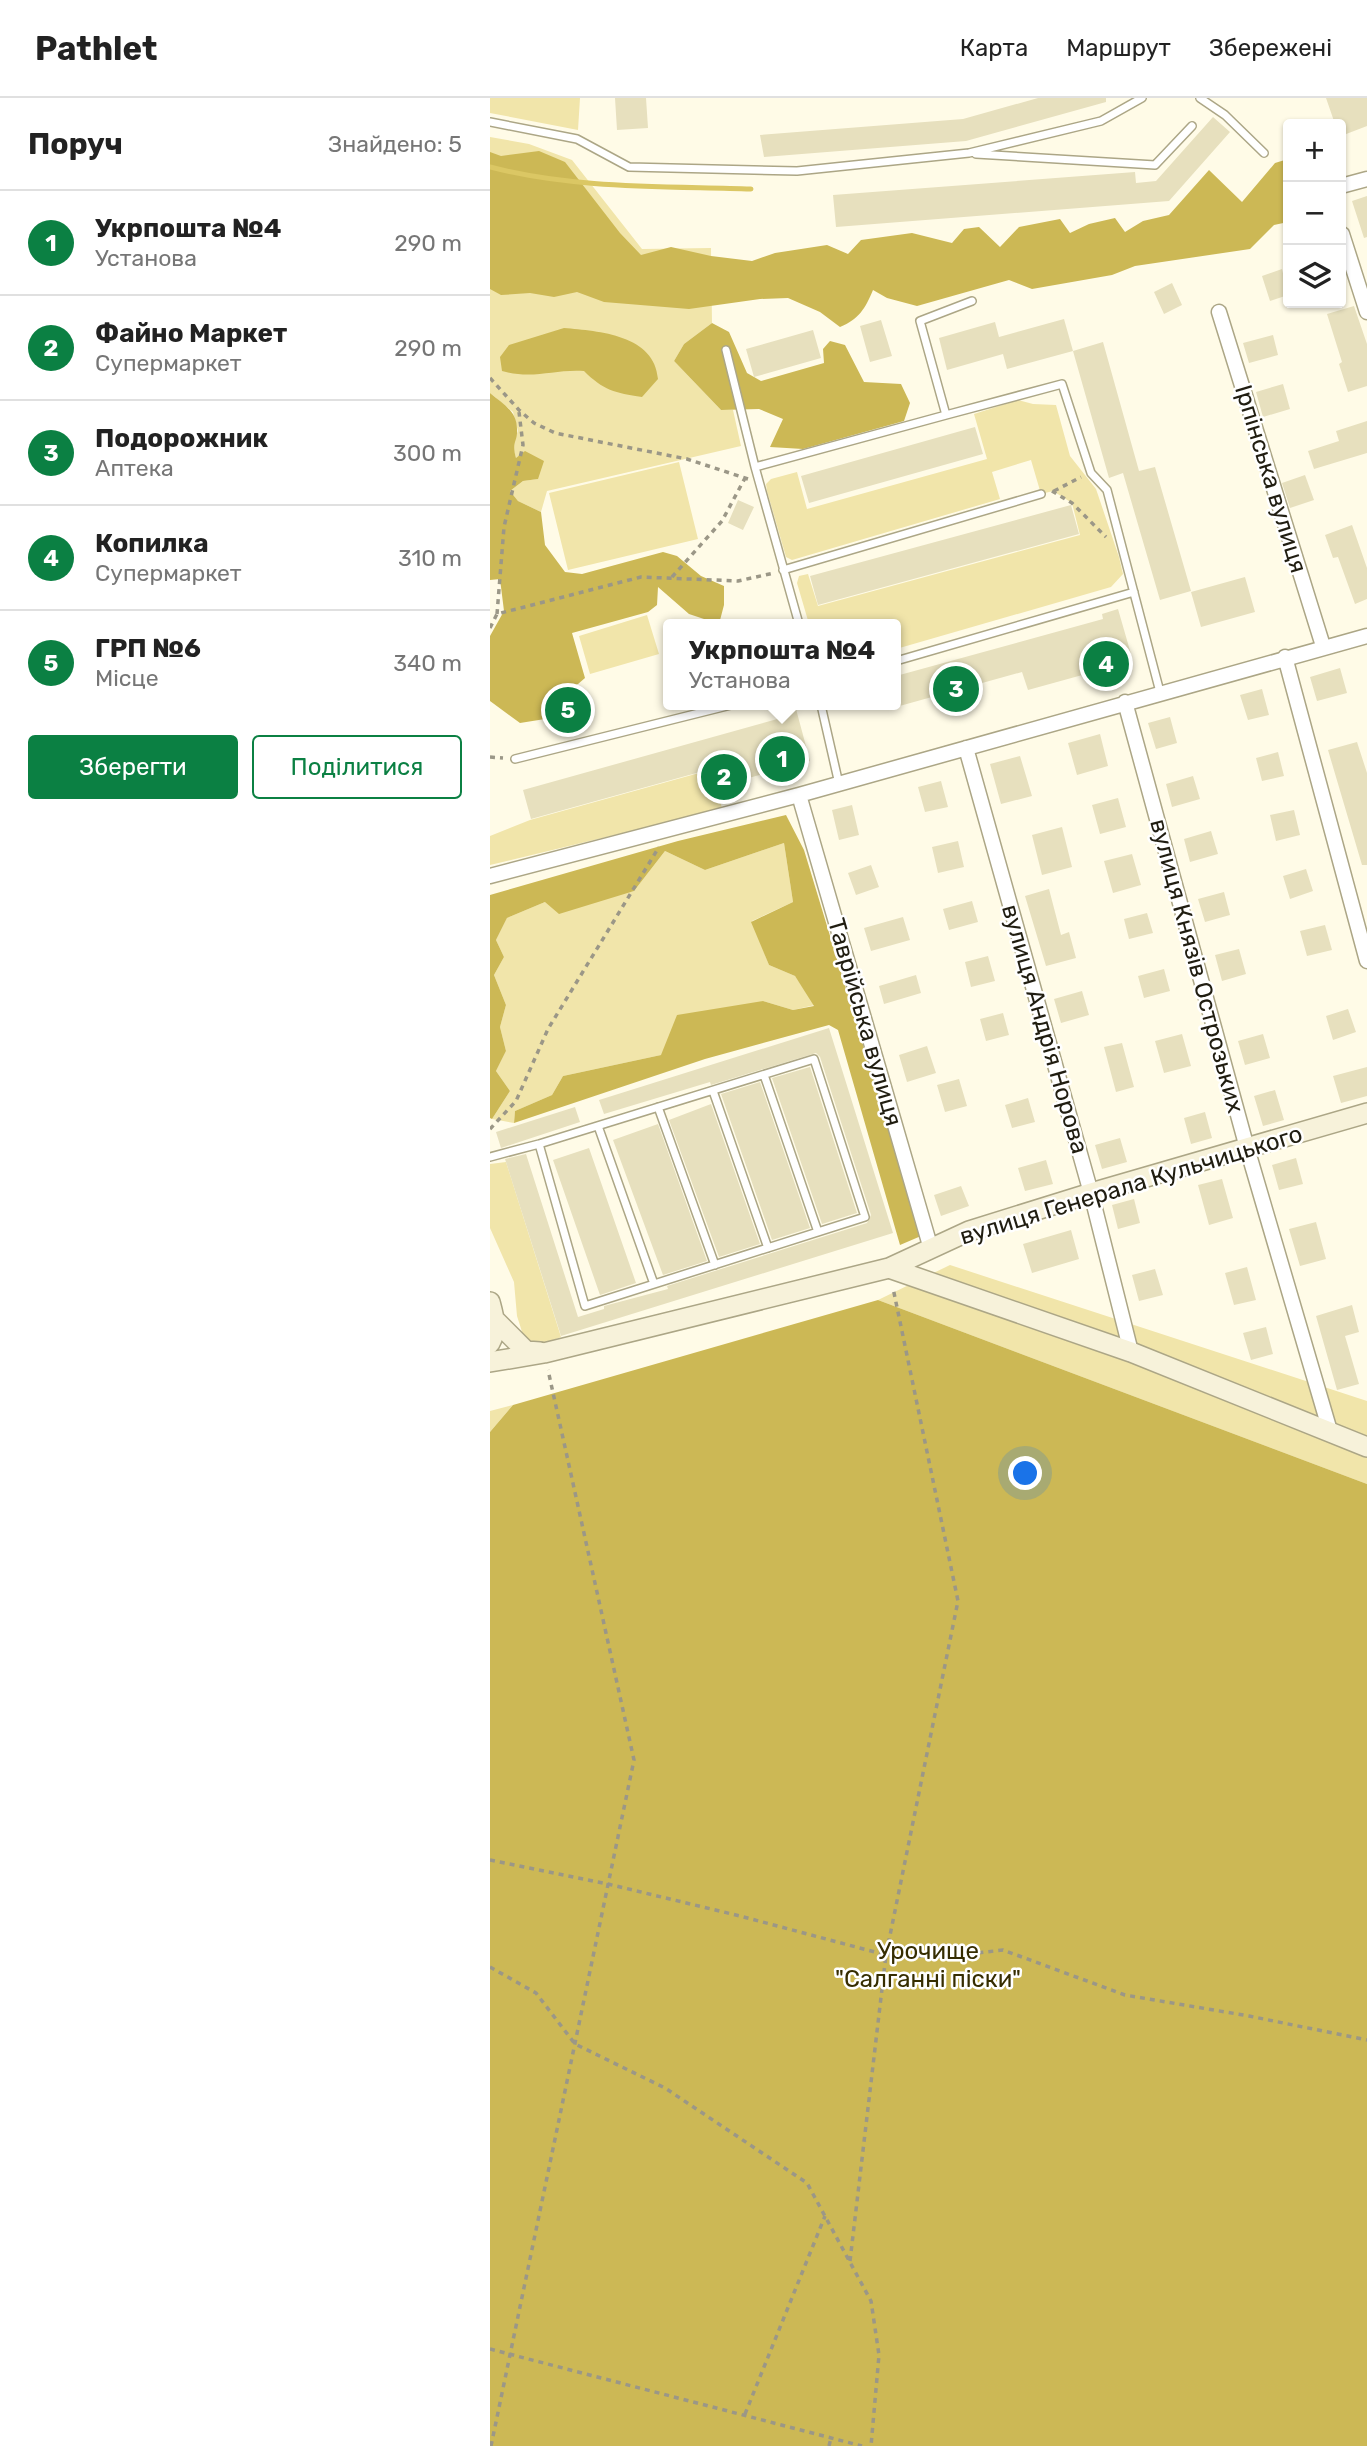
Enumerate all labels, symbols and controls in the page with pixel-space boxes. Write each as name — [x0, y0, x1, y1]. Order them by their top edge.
text: Pathlet — [35, 29, 158, 68]
text: Карта — [960, 34, 1028, 62]
text: Маршрут — [1066, 34, 1171, 62]
text: Збережені — [1209, 34, 1332, 62]
map controls — [1283, 119, 1346, 308]
button: + — [1283, 119, 1346, 182]
text: Поруч — [28, 126, 123, 162]
text: Знайдено: 5 — [328, 130, 462, 158]
button: − — [1283, 182, 1346, 245]
text: Укрпошта №4 — [95, 213, 281, 244]
text: 1 — [45, 229, 57, 257]
text: 290 m — [394, 229, 462, 257]
text: Установа — [95, 244, 197, 272]
button: layers — [1283, 245, 1346, 308]
text: Файно Маркет — [95, 318, 287, 349]
text: 2 — [44, 334, 58, 362]
text: 290 m — [394, 334, 462, 362]
text: Супермаркет — [95, 349, 242, 377]
street label: Ірпінська вулиця — [1229, 382, 1313, 576]
text: Подорожник — [95, 423, 268, 454]
text: 3 — [43, 439, 59, 467]
text: 300 m — [393, 439, 462, 467]
text: Аптека — [95, 454, 174, 482]
text: Копилка — [95, 528, 209, 559]
text: 4 — [43, 544, 59, 572]
text: 310 m — [398, 544, 462, 572]
text: Супермаркет — [95, 559, 242, 587]
popup — [663, 619, 901, 710]
text: ГРП №6 — [95, 633, 201, 664]
text: Укрпошта №4 — [689, 635, 875, 666]
pin: 4 — [1083, 638, 1129, 690]
text: 5 — [44, 649, 58, 677]
text: 340 m — [393, 649, 462, 677]
pin: 3 — [933, 663, 979, 715]
text: Місце — [95, 664, 159, 692]
text: Установа — [689, 666, 791, 694]
pin: 5 — [545, 684, 591, 736]
pin: 1 — [759, 733, 805, 785]
button: Зберегти — [28, 735, 238, 799]
button: Поділитися — [252, 735, 462, 799]
pin: 2 — [701, 751, 747, 803]
street label: вулиця Князів Острозьких — [1144, 816, 1250, 1116]
street label: вулиця Андрія Норова — [996, 901, 1094, 1157]
street label: Таврійська вулиця — [822, 915, 908, 1129]
street label: вулиця Генерала Кульчицького — [956, 1119, 1306, 1251]
your location — [1008, 1456, 1042, 1490]
park label: Урочище "Салганні піски" — [835, 1937, 1021, 1993]

